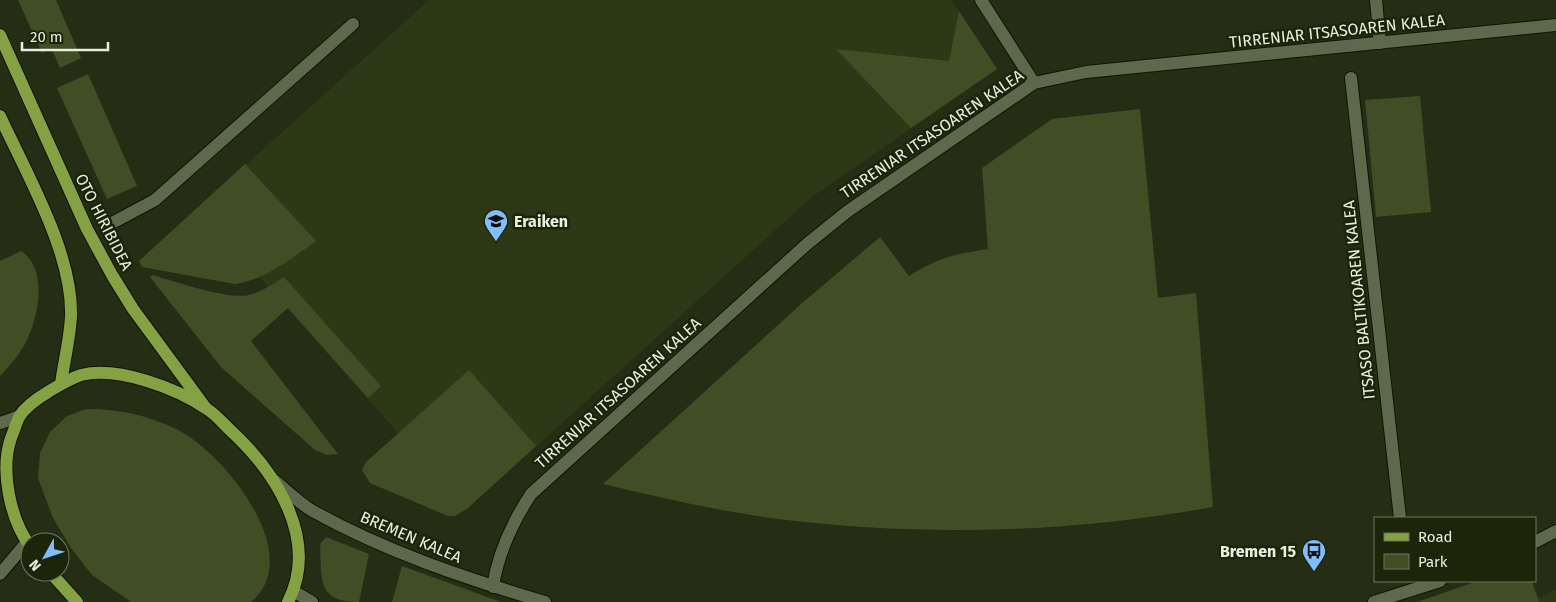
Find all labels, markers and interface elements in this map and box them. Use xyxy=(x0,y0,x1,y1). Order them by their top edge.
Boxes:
street label: TIRRENIAR ITSASOAREN KALEA xyxy=(1228,10,1447,52)
scale bar xyxy=(22,20,109,52)
text: 20 m xyxy=(30,28,63,46)
street label: TIRRENIAR ITSASOAREN KALEA xyxy=(837,65,1028,202)
street label: OTO HIRIBIDEA xyxy=(71,170,137,274)
street label: ITSASO BALTIKOAREN KALEA xyxy=(1339,199,1379,400)
school or university icon: Eraiken xyxy=(483,208,509,242)
place label: Eraiken xyxy=(514,212,568,231)
street label: TIRRENIAR ITSASOAREN KALEA xyxy=(531,313,705,473)
street label: BREMEN KALEA xyxy=(357,507,465,567)
legend xyxy=(1374,517,1536,582)
text: Road xyxy=(1418,528,1453,546)
north arrow xyxy=(20,532,70,582)
bus stop icon: Bremen 15 xyxy=(1301,538,1327,572)
place label: Bremen 15 xyxy=(1220,542,1296,561)
text: Park xyxy=(1418,553,1448,571)
text: N xyxy=(26,556,45,574)

